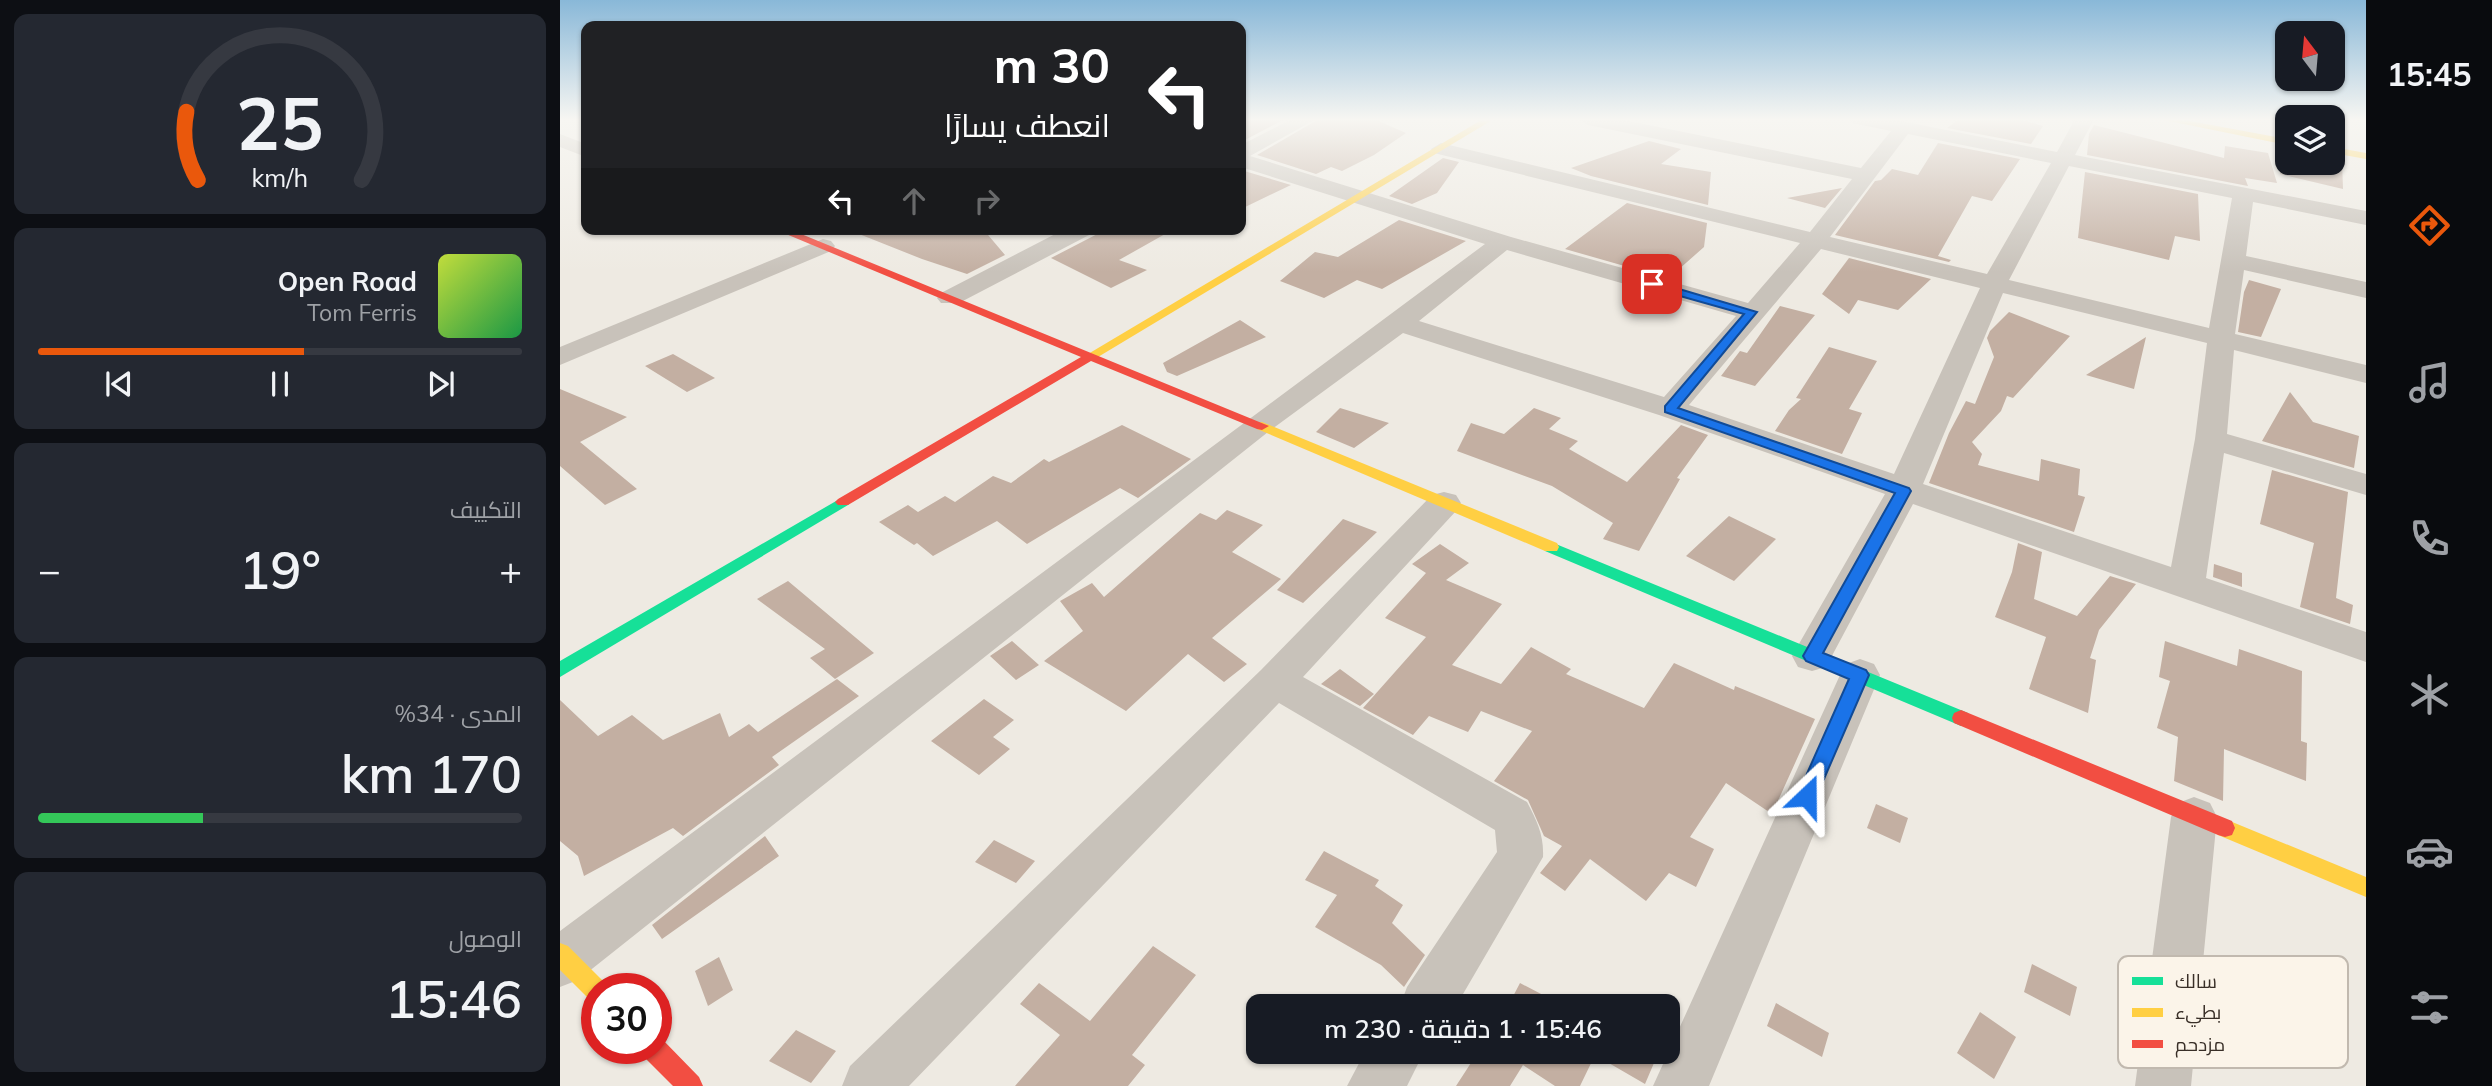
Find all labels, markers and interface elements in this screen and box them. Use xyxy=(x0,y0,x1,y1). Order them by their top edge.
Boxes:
north arrow xyxy=(2275,21,2345,91)
map controls xyxy=(2275,21,2345,175)
text: 30 m xyxy=(994,34,1110,95)
icon: left xyxy=(1134,49,1225,140)
text: 15:45 xyxy=(2387,54,2471,94)
text: 25 xyxy=(236,78,324,169)
text: انعطف يسارًا xyxy=(944,105,1110,145)
button: layers xyxy=(2275,105,2345,175)
text: km/h xyxy=(252,162,308,193)
icon: left xyxy=(822,182,860,220)
icon: ahead xyxy=(895,182,933,220)
icon: right xyxy=(968,182,1006,220)
icon: directions xyxy=(2405,201,2454,250)
pin xyxy=(1622,254,1682,314)
text: Open Road xyxy=(278,265,417,298)
icon: arrive xyxy=(1633,265,1671,303)
text: Tom Ferris xyxy=(307,298,417,327)
icon: music xyxy=(2405,358,2454,407)
icon: previous xyxy=(100,365,138,403)
icon: pause xyxy=(261,365,299,403)
icon: next xyxy=(422,365,460,403)
text: التكييف xyxy=(450,495,522,524)
icon: phone xyxy=(2405,514,2454,563)
text: 19° xyxy=(239,537,321,602)
text: − xyxy=(38,546,61,594)
text: + xyxy=(499,546,522,594)
icon: climate xyxy=(2405,670,2454,719)
text: المدى · 34% xyxy=(395,699,522,728)
text: 170 km xyxy=(341,741,522,806)
position arrow xyxy=(1770,759,1844,833)
icon: car xyxy=(2405,827,2454,876)
text: الوصول xyxy=(449,924,522,953)
legend xyxy=(2118,956,2348,1068)
text: 15:46 xyxy=(385,966,522,1031)
text: سالك xyxy=(2175,969,2217,993)
speed limit sign: 30 xyxy=(581,973,672,1064)
icon: filters xyxy=(2405,983,2454,1032)
text: بطيء xyxy=(2175,1000,2221,1027)
text: 15:46 · 1 دقيقة · 230 m xyxy=(1324,1012,1602,1045)
text: مزدحم xyxy=(2175,1032,2225,1058)

